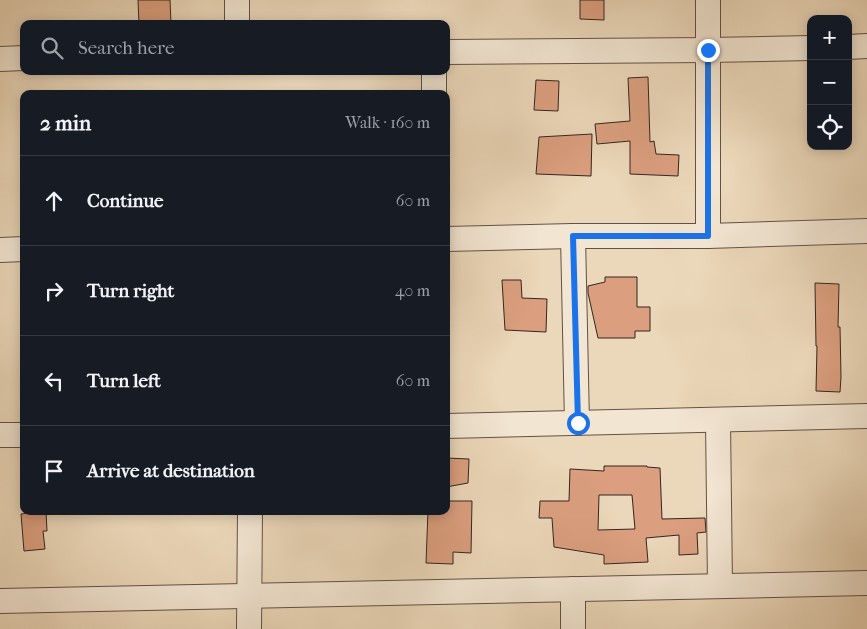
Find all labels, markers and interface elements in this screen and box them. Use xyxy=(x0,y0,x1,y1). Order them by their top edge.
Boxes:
map controls xyxy=(807,15,852,150)
button: + xyxy=(807,15,852,60)
search box xyxy=(20,20,450,75)
icon: search xyxy=(38,34,66,62)
text: Search here xyxy=(78,37,174,59)
route end xyxy=(697,39,720,62)
button: − xyxy=(807,60,852,105)
button: locate xyxy=(807,105,852,150)
text: 2 min xyxy=(40,111,91,135)
text: Walk · 160 m xyxy=(345,113,430,132)
icon: ahead xyxy=(40,187,68,215)
text: Continue xyxy=(87,190,163,212)
text: 60 m xyxy=(396,191,430,210)
icon: right xyxy=(40,277,68,305)
text: Turn right xyxy=(87,280,174,302)
text: 40 m xyxy=(395,281,430,300)
icon: left xyxy=(40,367,68,395)
text: Turn left xyxy=(87,370,161,392)
text: 60 m xyxy=(396,371,430,390)
route start xyxy=(567,412,590,435)
icon: arrive xyxy=(40,457,68,485)
text: Arrive at destination xyxy=(87,460,255,482)

